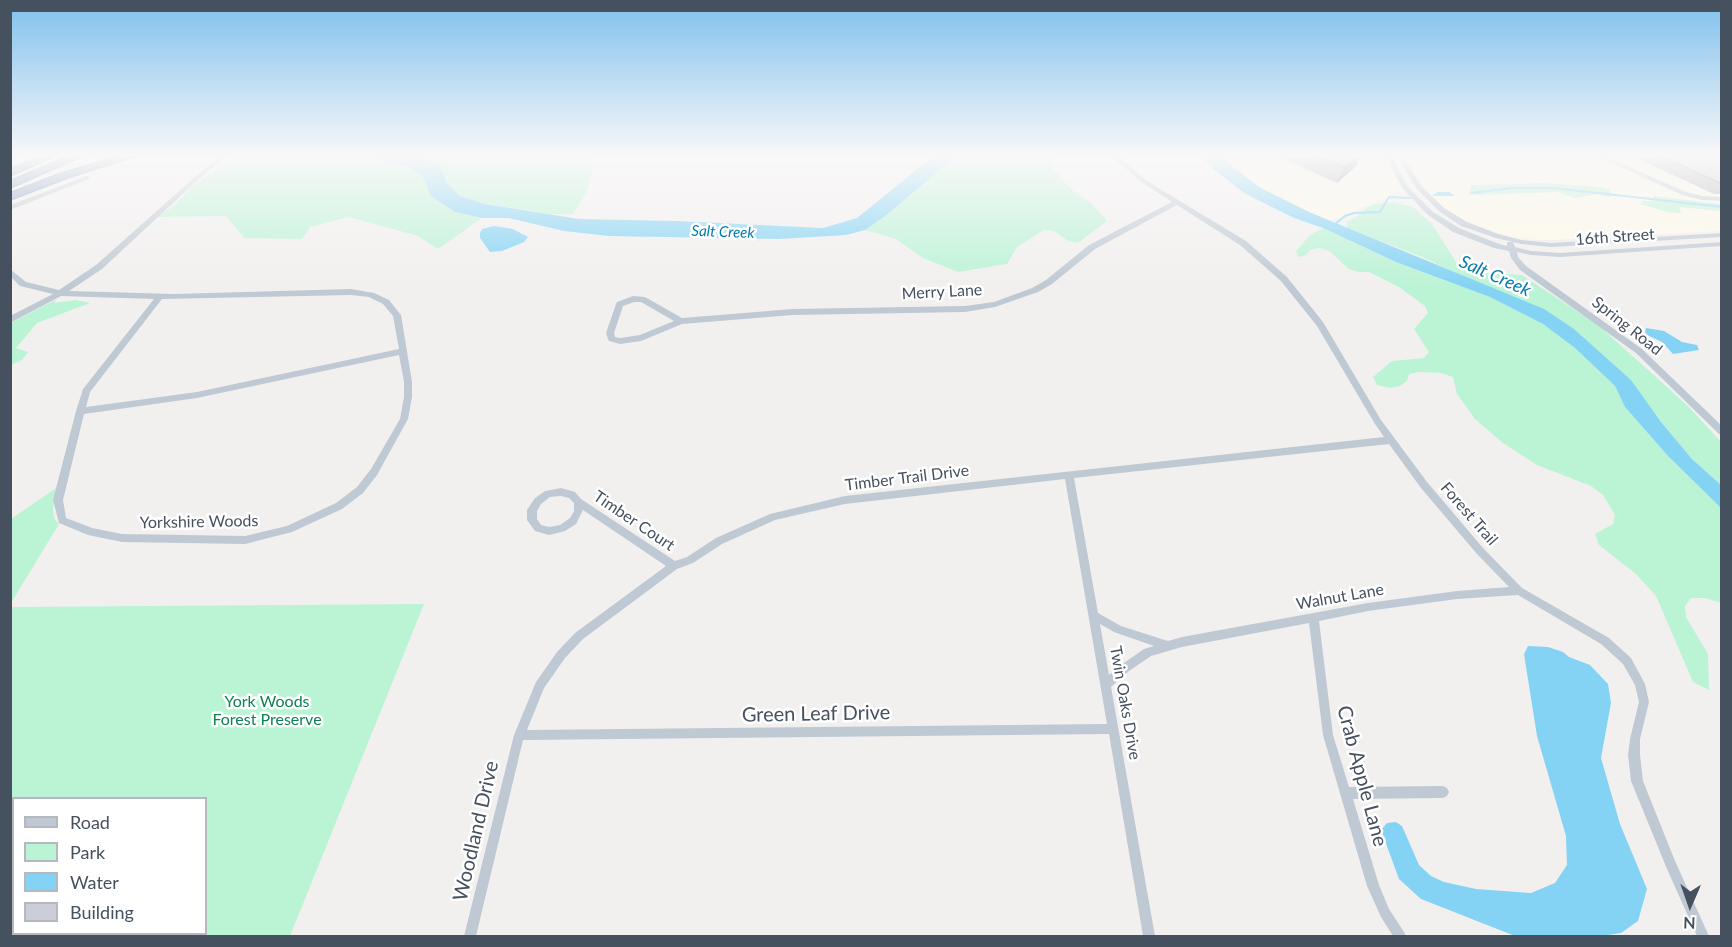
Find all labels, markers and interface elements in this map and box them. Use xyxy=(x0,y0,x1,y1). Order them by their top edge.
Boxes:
water label: Salt Creek xyxy=(691,222,755,242)
street label: 16th Street xyxy=(1575,225,1655,249)
water label: Salt Creek xyxy=(1456,251,1534,301)
street label: Merry Lane xyxy=(901,280,983,304)
street label: Spring Road xyxy=(1588,293,1666,359)
street label: Timber Trail Drive xyxy=(844,461,970,495)
street label: Forest Trail xyxy=(1436,479,1502,549)
street label: Timber Court xyxy=(590,487,678,555)
street label: Yorkshire Woods xyxy=(139,511,259,533)
street label: Walnut Lane xyxy=(1295,580,1385,614)
street label: Twin Oaks Drive xyxy=(1106,645,1144,761)
park label: York Woods Forest Preserve xyxy=(212,692,322,730)
street label: Green Leaf Drive xyxy=(742,701,890,727)
street label: Crab Apple Lane xyxy=(1332,703,1392,849)
street label: Woodland Drive xyxy=(448,758,504,904)
legend xyxy=(12,797,207,935)
text: Road xyxy=(70,811,110,833)
text: Park xyxy=(70,841,105,863)
text: Water xyxy=(70,871,119,893)
north arrow xyxy=(1660,875,1720,935)
text: Building xyxy=(70,901,134,923)
text: N xyxy=(1683,914,1696,933)

